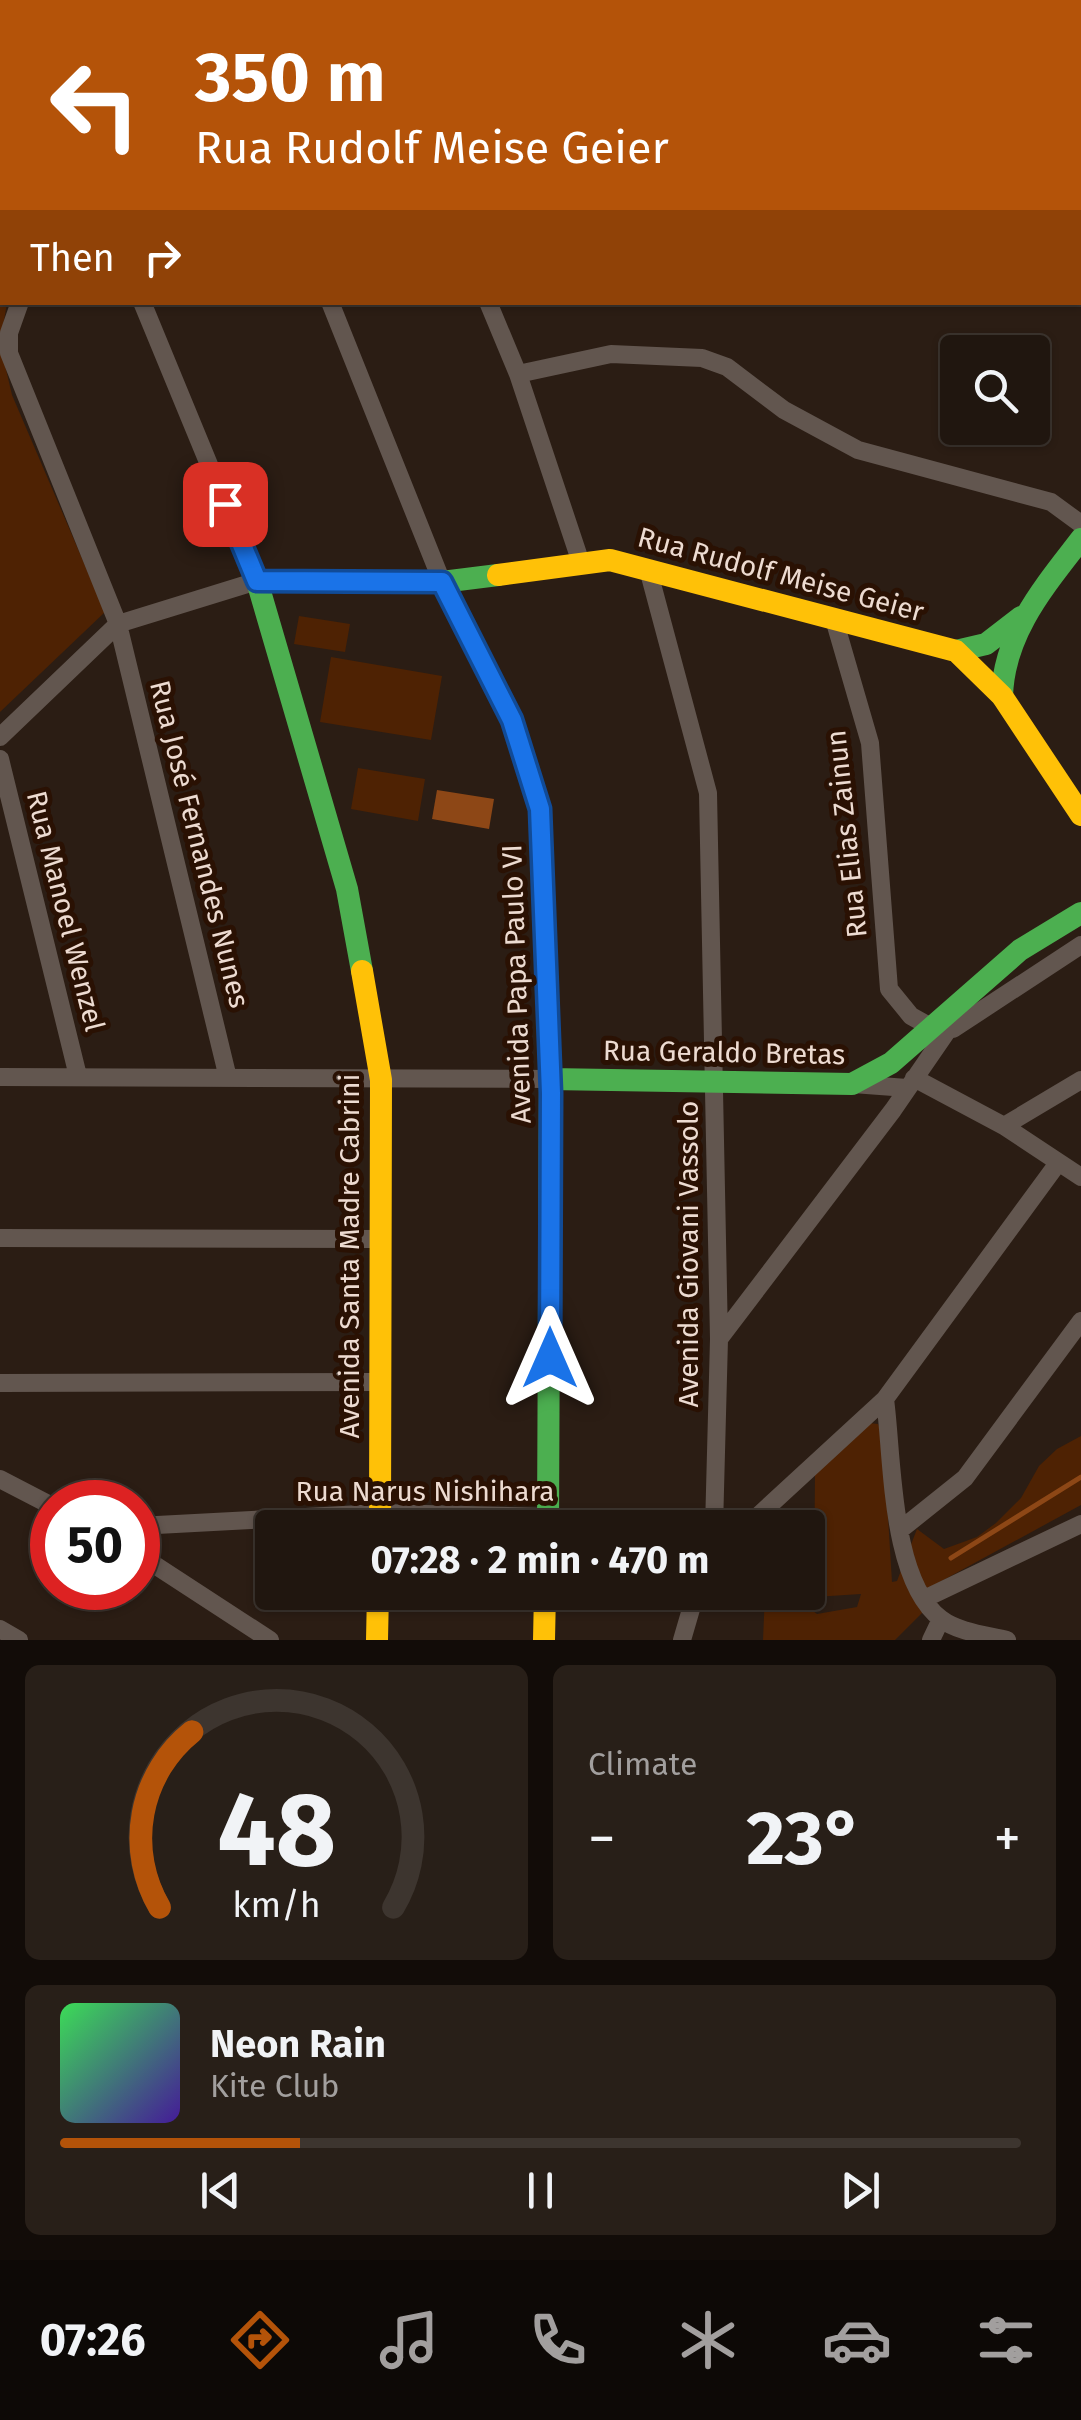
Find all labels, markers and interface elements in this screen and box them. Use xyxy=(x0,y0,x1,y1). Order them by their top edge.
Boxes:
text: 350 m xyxy=(195,36,386,120)
icon: left xyxy=(30,40,160,170)
text: Rua Rudolf Meise Geier xyxy=(195,121,669,175)
icon: right xyxy=(135,230,190,285)
text: Then xyxy=(30,235,115,281)
map controls xyxy=(940,335,1050,445)
button: search xyxy=(940,335,1050,445)
pin xyxy=(183,462,268,547)
icon: arrive xyxy=(198,477,253,532)
street label: Rua Rudolf Meise Geier xyxy=(634,520,928,629)
street label: Rua José Fernandes Nunes xyxy=(143,677,256,1011)
street label: Rua Elias Zainun xyxy=(819,728,874,939)
street label: Rua Manoel Wenzel xyxy=(20,788,111,1035)
street label: Avenida Papa Paulo VI xyxy=(495,844,538,1124)
street label: Rua Geraldo Bretas xyxy=(603,1034,845,1071)
street label: Avenida Santa Madre Cabrini xyxy=(333,1074,366,1438)
street label: Avenida Giovani Vassolo xyxy=(672,1101,705,1407)
position arrow xyxy=(498,1306,602,1410)
street label: Rua Narus Nishihara xyxy=(296,1475,554,1508)
speed limit sign: 50 xyxy=(30,1480,160,1610)
text: 07:28 · 2 min · 470 m xyxy=(371,1537,709,1583)
text: Climate xyxy=(588,1745,697,1783)
text: 48 xyxy=(217,1768,336,1893)
text: 23° xyxy=(746,1794,863,1884)
text: − xyxy=(588,1806,616,1872)
text: + xyxy=(994,1806,1021,1872)
text: km/h xyxy=(232,1884,321,1926)
text: Neon Rain xyxy=(210,2021,386,2067)
text: Kite Club xyxy=(210,2067,339,2105)
icon: previous xyxy=(193,2163,248,2218)
icon: pause xyxy=(513,2163,568,2218)
icon: next xyxy=(833,2163,888,2218)
icon: directions xyxy=(225,2305,295,2375)
icon: music xyxy=(374,2305,444,2375)
icon: phone xyxy=(523,2305,593,2375)
icon: climate xyxy=(673,2305,743,2375)
icon: car xyxy=(822,2305,892,2375)
icon: filters xyxy=(971,2305,1041,2375)
text: 07:26 xyxy=(40,2313,146,2367)

